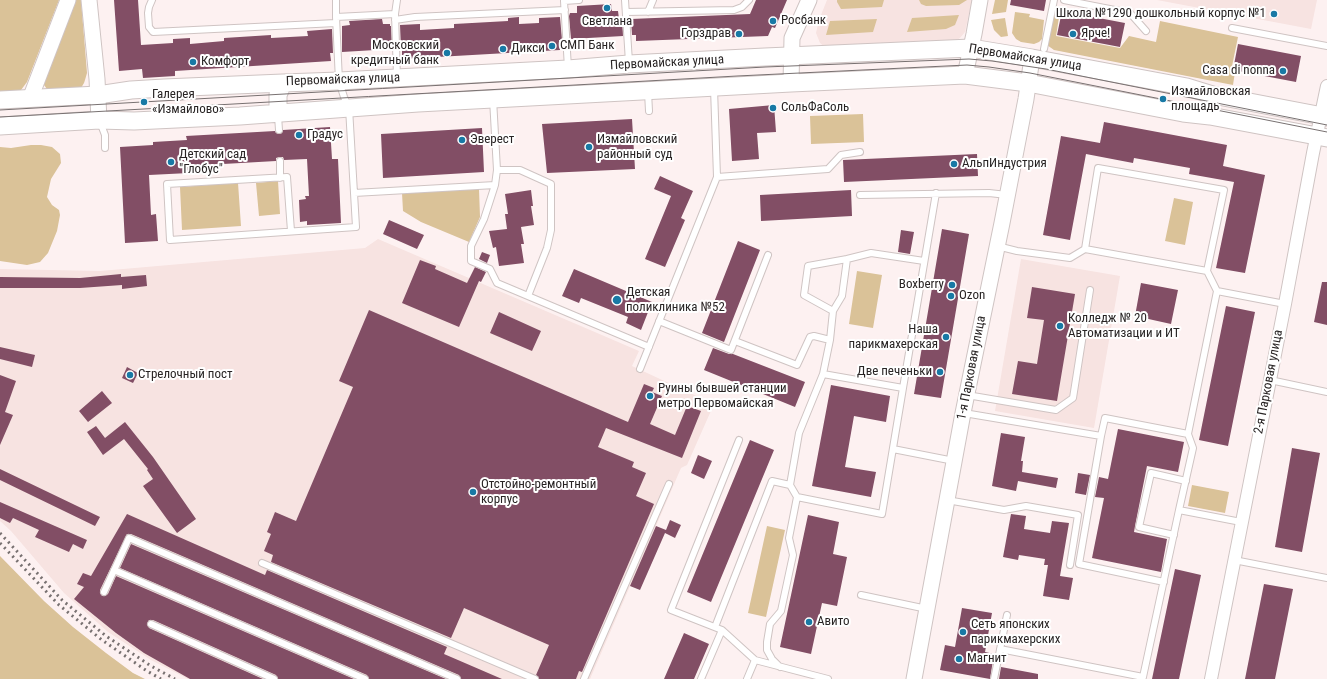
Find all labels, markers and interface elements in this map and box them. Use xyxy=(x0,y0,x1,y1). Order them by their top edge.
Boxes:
marker: Светлана xyxy=(602,3,612,13)
place label: Школа №1290 дошкольный корпус №1 xyxy=(1056,6,1266,22)
marker: Школа №1290 дошкольный корпус №1 xyxy=(1269,9,1279,19)
place label: Росбанк xyxy=(781,13,826,29)
place label: Светлана xyxy=(582,14,632,30)
marker: Росбанк xyxy=(768,16,778,26)
place label: Горздрав xyxy=(681,26,731,42)
place label: Ярче! xyxy=(1081,26,1110,42)
marker: Горздрав xyxy=(734,29,744,39)
marker: Ярче! xyxy=(1068,29,1078,39)
place label: Московский кредитный банк xyxy=(351,38,439,69)
place label: СМП Банк xyxy=(560,38,614,54)
place label: Дикси xyxy=(511,41,545,57)
marker: СМП Банк xyxy=(547,41,557,51)
street label: Первомайская улица xyxy=(967,41,1083,75)
marker: Дикси xyxy=(498,44,508,54)
marker: Московский кредитный банк xyxy=(442,48,452,58)
street label: Первомайская улица xyxy=(610,52,724,74)
place label: Комфорт xyxy=(201,54,249,70)
marker: Комфорт xyxy=(188,57,198,67)
place label: Casa di nonna xyxy=(1202,63,1275,79)
marker: Casa di nonna xyxy=(1278,66,1288,76)
street label: Первомайская улица xyxy=(286,70,400,90)
place label: Измайловская площадь xyxy=(1171,84,1251,115)
place label: Галерея «Измайлово» xyxy=(152,87,224,118)
marker: Измайловская площадь xyxy=(1158,94,1168,104)
marker: Галерея «Измайлово» xyxy=(139,97,149,107)
place label: СольФаСоль xyxy=(781,100,849,116)
marker: СольФаСоль xyxy=(768,103,778,113)
place label: Градус xyxy=(307,127,343,143)
marker: Градус xyxy=(294,130,304,140)
place label: Эверест xyxy=(470,132,514,148)
place label: Измайловский районный суд xyxy=(597,132,677,163)
marker: Эверест xyxy=(457,135,467,145)
marker: Измайловский районный суд xyxy=(584,142,594,152)
place label: Детский сад "Глобус" xyxy=(179,147,246,178)
place label: АльпИндустрия xyxy=(962,156,1047,172)
marker: Детский сад "Глобус" xyxy=(166,157,176,167)
marker: АльпИндустрия xyxy=(949,159,959,169)
place label: Boxberry xyxy=(899,277,944,293)
marker: Boxberry xyxy=(947,280,957,290)
place label: Детская поликлиника №52 xyxy=(626,285,725,316)
place label: Ozon xyxy=(959,288,985,304)
marker: Ozon xyxy=(946,291,956,301)
marker: Детская поликлиника №52 xyxy=(611,294,623,306)
place label: Колледж № 20 Автоматизации и ИТ xyxy=(1068,311,1180,342)
street label: 1-я Парковая улица xyxy=(954,315,990,421)
marker: Колледж № 20 Автоматизации и ИТ xyxy=(1055,321,1065,331)
place label: Наша парикмахерская xyxy=(848,322,938,353)
street label: 2-я Парковая улица xyxy=(1251,329,1287,435)
marker: Наша парикмахерская xyxy=(941,332,951,342)
place label: Две печеньки xyxy=(857,364,932,380)
place label: Стрелочный пост xyxy=(138,367,233,383)
marker: Две печеньки xyxy=(935,367,945,377)
marker: Стрелочный пост xyxy=(125,370,135,380)
place label: Руины бывшей станции метро Первомайская xyxy=(658,381,787,412)
marker: Руины бывшей станции метро Первомайская xyxy=(645,391,655,401)
place label: Отстойно-ремонтный корпус xyxy=(481,477,596,508)
marker: Отстойно-ремонтный корпус xyxy=(468,487,478,497)
place label: Авито xyxy=(817,614,849,630)
marker: Авито xyxy=(804,617,814,627)
place label: Сеть японских парикмахерских xyxy=(971,617,1060,648)
marker: Сеть японских парикмахерских xyxy=(958,627,968,637)
place label: Магнит xyxy=(967,651,1007,667)
marker: Магнит xyxy=(954,654,964,664)

